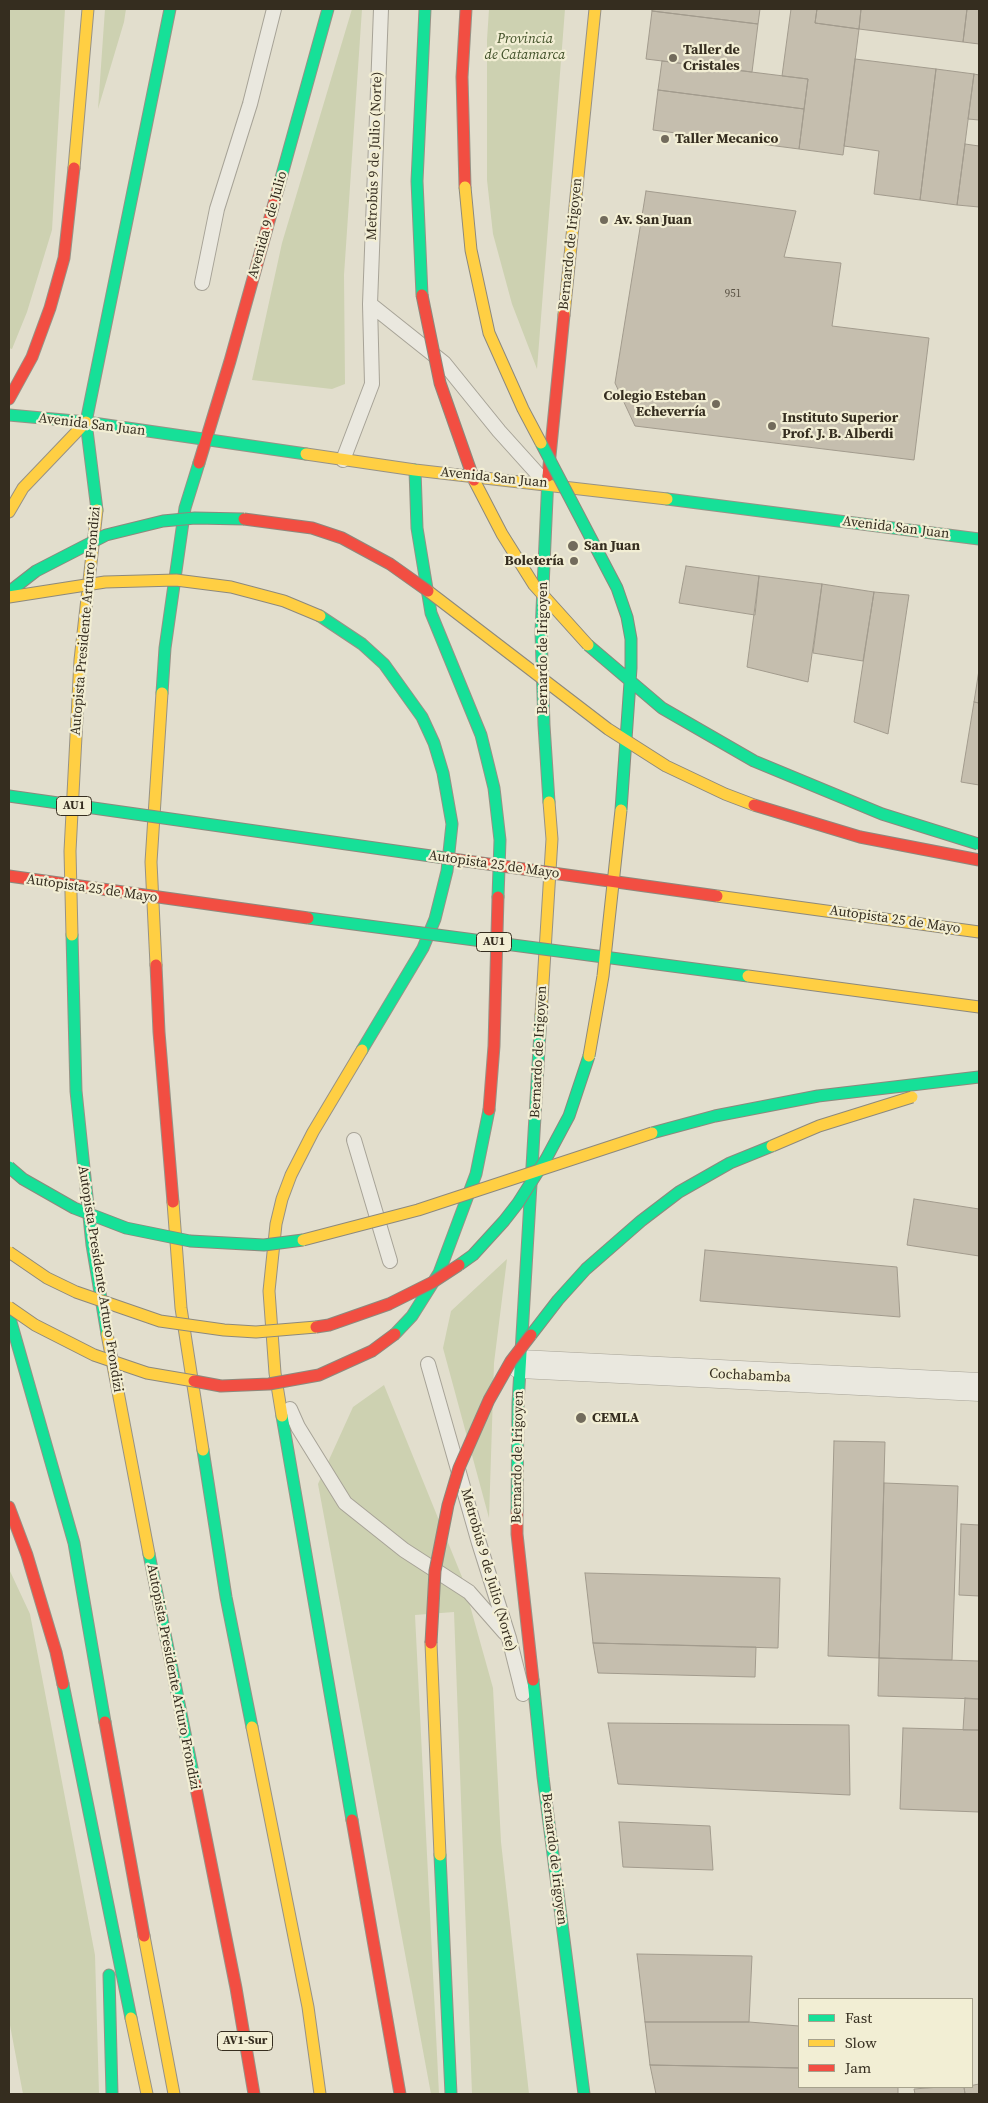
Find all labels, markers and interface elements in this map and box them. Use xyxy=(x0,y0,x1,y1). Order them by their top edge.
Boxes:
park label: Provincia de Catamarca xyxy=(485,31,565,64)
place label: Taller de Cristales xyxy=(683,42,740,74)
marker: Taller de Cristales xyxy=(667,52,679,64)
street label: Metrobús 9 de Julio (Norte) xyxy=(364,71,386,241)
place label: Taller Mecanico xyxy=(675,131,778,147)
marker: Taller Mecanico xyxy=(659,133,671,145)
street label: Avenida 9 de Julio xyxy=(245,169,291,281)
street label: Bernardo de Irigoyen xyxy=(556,177,586,311)
place label: Av. San Juan xyxy=(614,212,692,228)
marker: Av. San Juan xyxy=(598,214,610,226)
house number: 951 xyxy=(725,287,741,301)
place label: Colegio Esteban Echeverría xyxy=(603,388,706,421)
marker: Colegio Esteban Echeverría xyxy=(710,398,722,410)
street label: Avenida San Juan xyxy=(38,410,146,440)
place label: Instituto Superior Prof. J. B. Alberdi xyxy=(782,410,898,442)
marker: Instituto Superior Prof. J. B. Alberdi xyxy=(766,420,778,432)
street label: Avenida San Juan xyxy=(440,464,548,492)
street label: Autopista Presidente Arturo Frondizi xyxy=(68,506,104,736)
street label: Avenida San Juan xyxy=(842,513,950,543)
place label: San Juan xyxy=(584,538,640,554)
marker: San Juan xyxy=(566,539,580,553)
place label: Boletería xyxy=(504,553,564,569)
marker: Boletería xyxy=(568,555,580,567)
street label: Bernardo de Irigoyen xyxy=(535,582,551,714)
road number: AU1 xyxy=(56,796,92,816)
street label: Autopista 25 de Mayo xyxy=(427,847,561,883)
street label: Autopista 25 de Mayo xyxy=(25,871,159,907)
street label: Autopista 25 de Mayo xyxy=(828,902,962,938)
road number: AU1 xyxy=(476,932,512,952)
street label: Bernardo de Irigoyen xyxy=(527,985,551,1119)
street label: Autopista Presidente Arturo Frondizi xyxy=(74,1164,126,1394)
street label: Cochabamba xyxy=(709,1365,791,1387)
street label: Bernardo de Irigoyen xyxy=(508,1390,528,1524)
place label: CEMLA xyxy=(592,1410,639,1426)
marker: CEMLA xyxy=(574,1411,588,1425)
street label: Metrobús 9 de Julio (Norte) xyxy=(457,1487,519,1653)
street label: Autopista Presidente Arturo Frondizi xyxy=(143,1563,203,1791)
street label: Bernardo de Irigoyen xyxy=(538,1792,570,1926)
legend xyxy=(798,1998,973,2088)
text: Fast xyxy=(845,2007,872,2028)
road number: AV1-Sur xyxy=(218,2032,272,2050)
text: Slow xyxy=(845,2032,877,2053)
text: Jam xyxy=(845,2057,871,2078)

